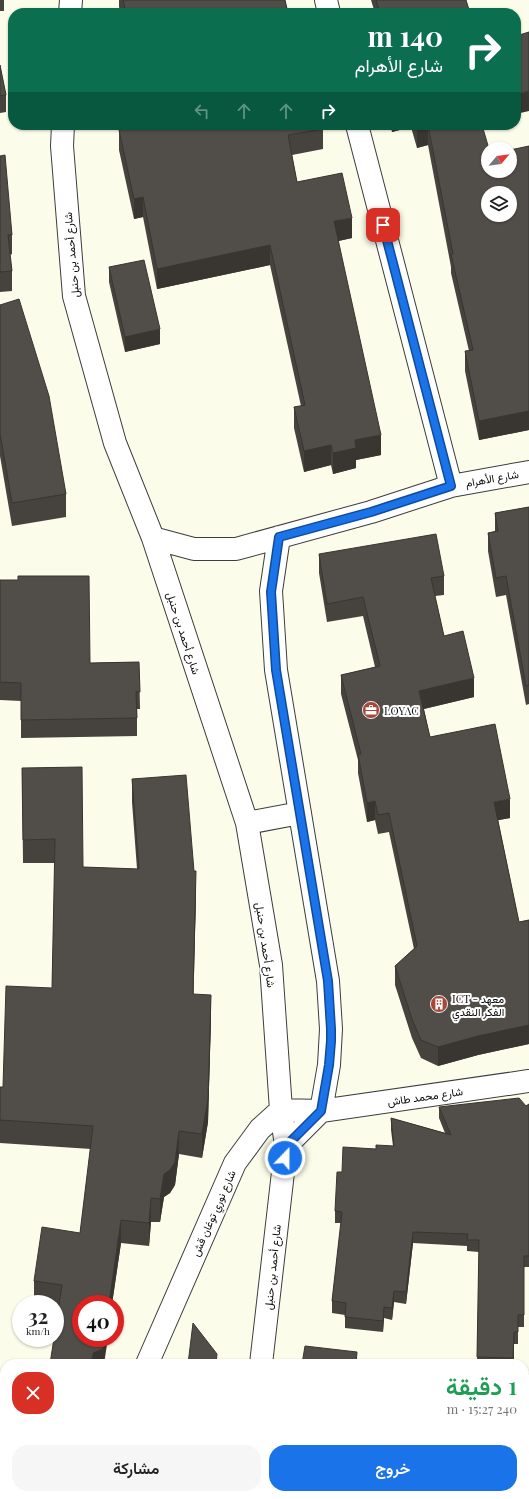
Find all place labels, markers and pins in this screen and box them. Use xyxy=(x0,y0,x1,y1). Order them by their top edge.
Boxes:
pin xyxy=(366,208,400,242)
office icon: LOYAC xyxy=(361,700,381,720)
place label: LOYAC xyxy=(384,703,419,718)
place label: ICT - معهد الفكر النقدي xyxy=(452,991,504,1022)
building icon: ICT - معهد الفكر النقدي xyxy=(429,994,449,1014)

